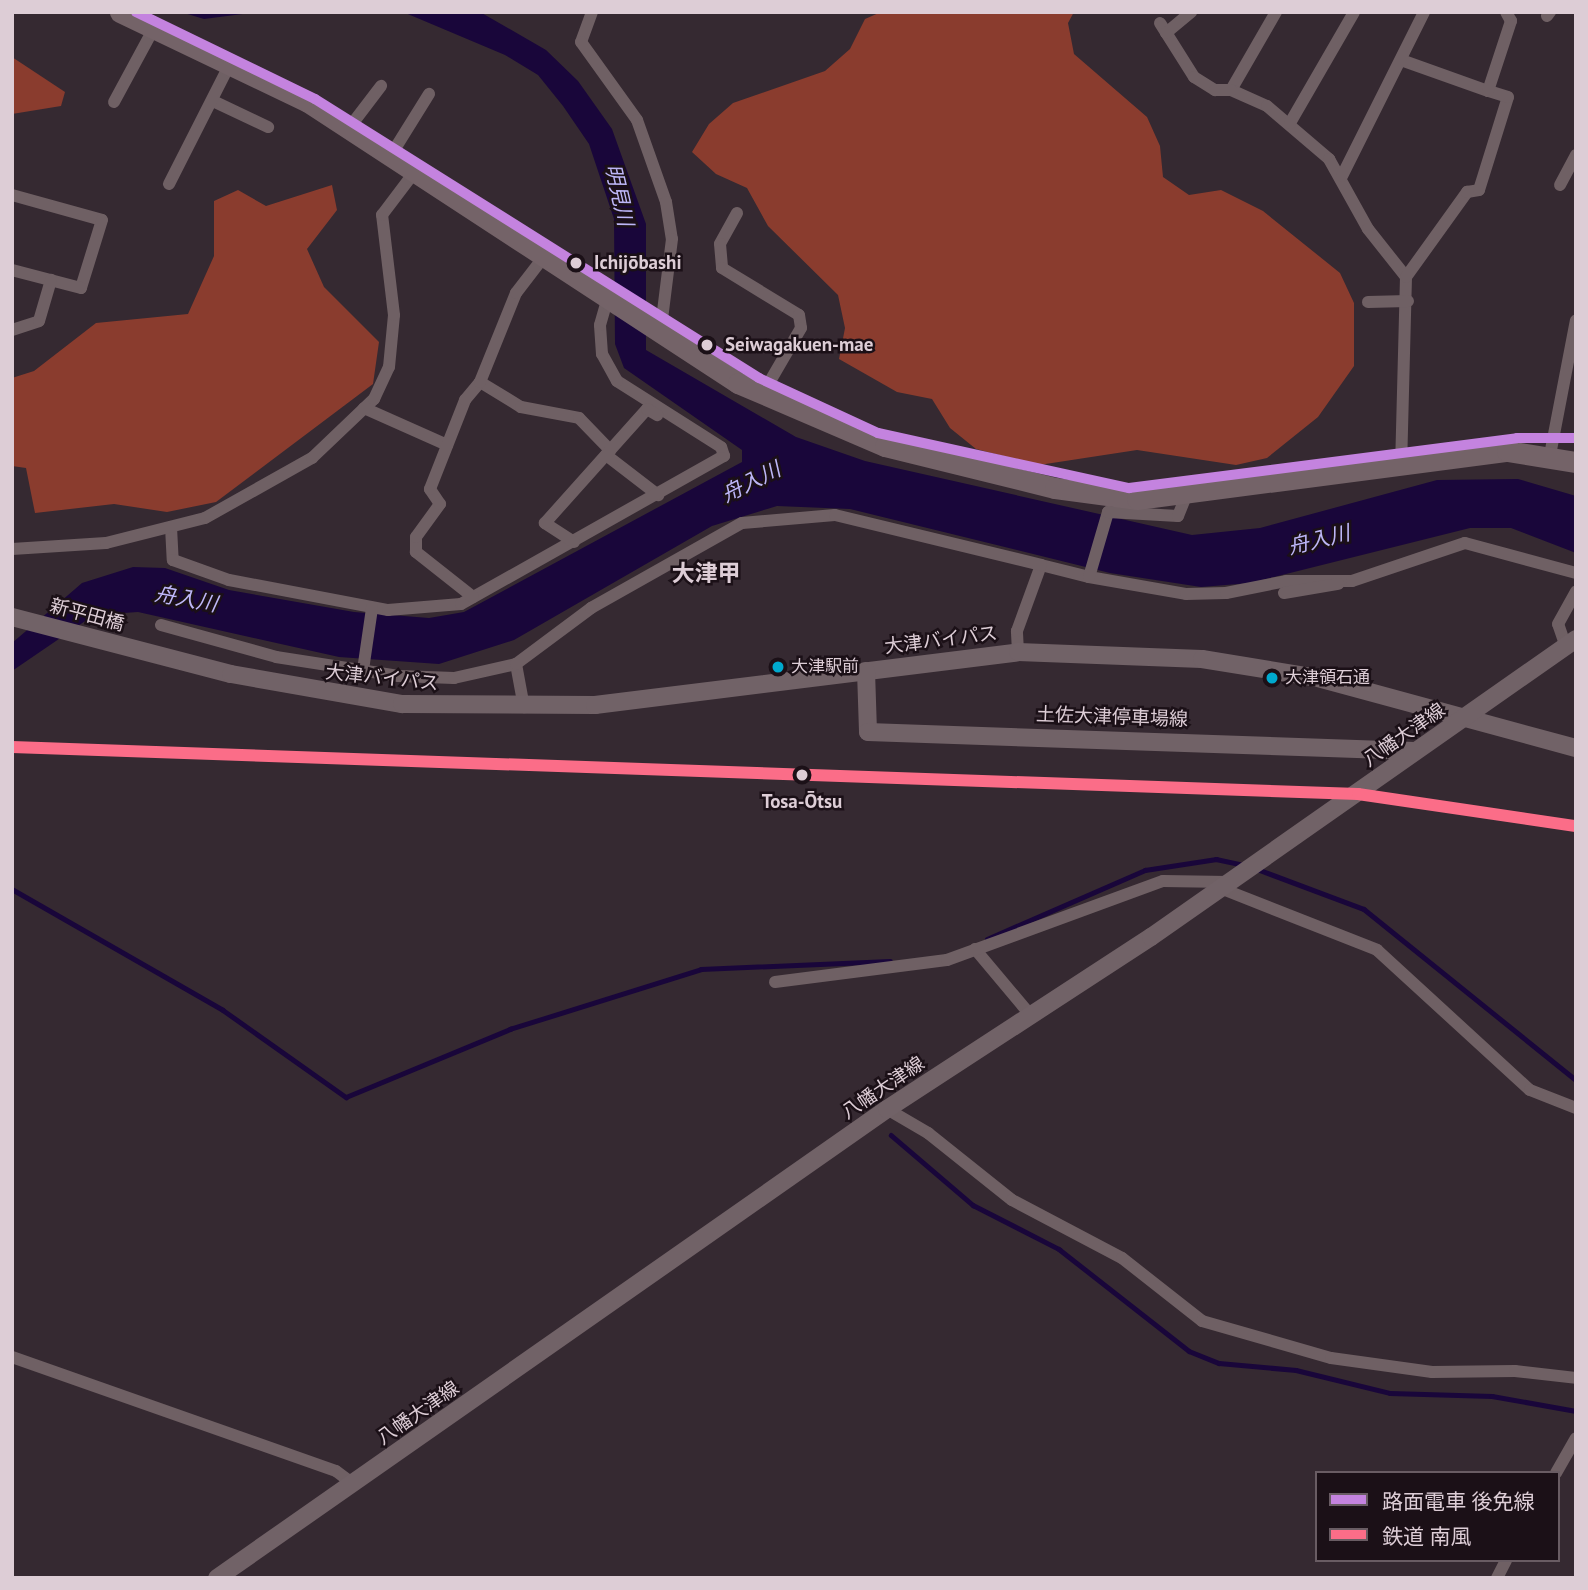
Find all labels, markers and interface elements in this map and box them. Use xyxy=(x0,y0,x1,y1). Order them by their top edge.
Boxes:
water label: 明見川 xyxy=(600,161,638,229)
marker: Ichijōbashi xyxy=(564,251,588,275)
place label: Ichijōbashi xyxy=(594,252,681,274)
marker: Seiwagakuen-mae xyxy=(695,333,719,357)
place label: Seiwagakuen-mae xyxy=(725,334,873,356)
water label: 舟入川 xyxy=(717,456,785,508)
water label: 舟入川 xyxy=(1285,520,1353,560)
district label: 大津甲 xyxy=(672,559,740,587)
water label: 舟入川 xyxy=(153,581,219,617)
street label: 新平田橋 xyxy=(47,594,127,636)
street label: 大津バイパス xyxy=(883,622,999,658)
place label: 大津駅前 xyxy=(791,657,859,677)
marker: 大津駅前 xyxy=(771,660,785,674)
street label: 大津バイパス xyxy=(324,661,440,695)
place label: 大津領石通 xyxy=(1285,668,1370,688)
marker: 大津領石通 xyxy=(1265,671,1279,685)
street label: 八幡大津線 xyxy=(1359,698,1449,772)
street label: 土佐大津停車場線 xyxy=(1036,703,1188,731)
marker: Tosa-Ōtsu xyxy=(790,763,814,787)
place label: Tosa-Ōtsu xyxy=(762,791,842,813)
street label: 八幡大津線 xyxy=(837,1052,929,1124)
street label: 八幡大津線 xyxy=(373,1376,463,1450)
legend xyxy=(1315,1471,1560,1562)
text: 路面電車 後免線 xyxy=(1382,1488,1535,1515)
text: 鉄道 南風 xyxy=(1382,1523,1472,1550)

